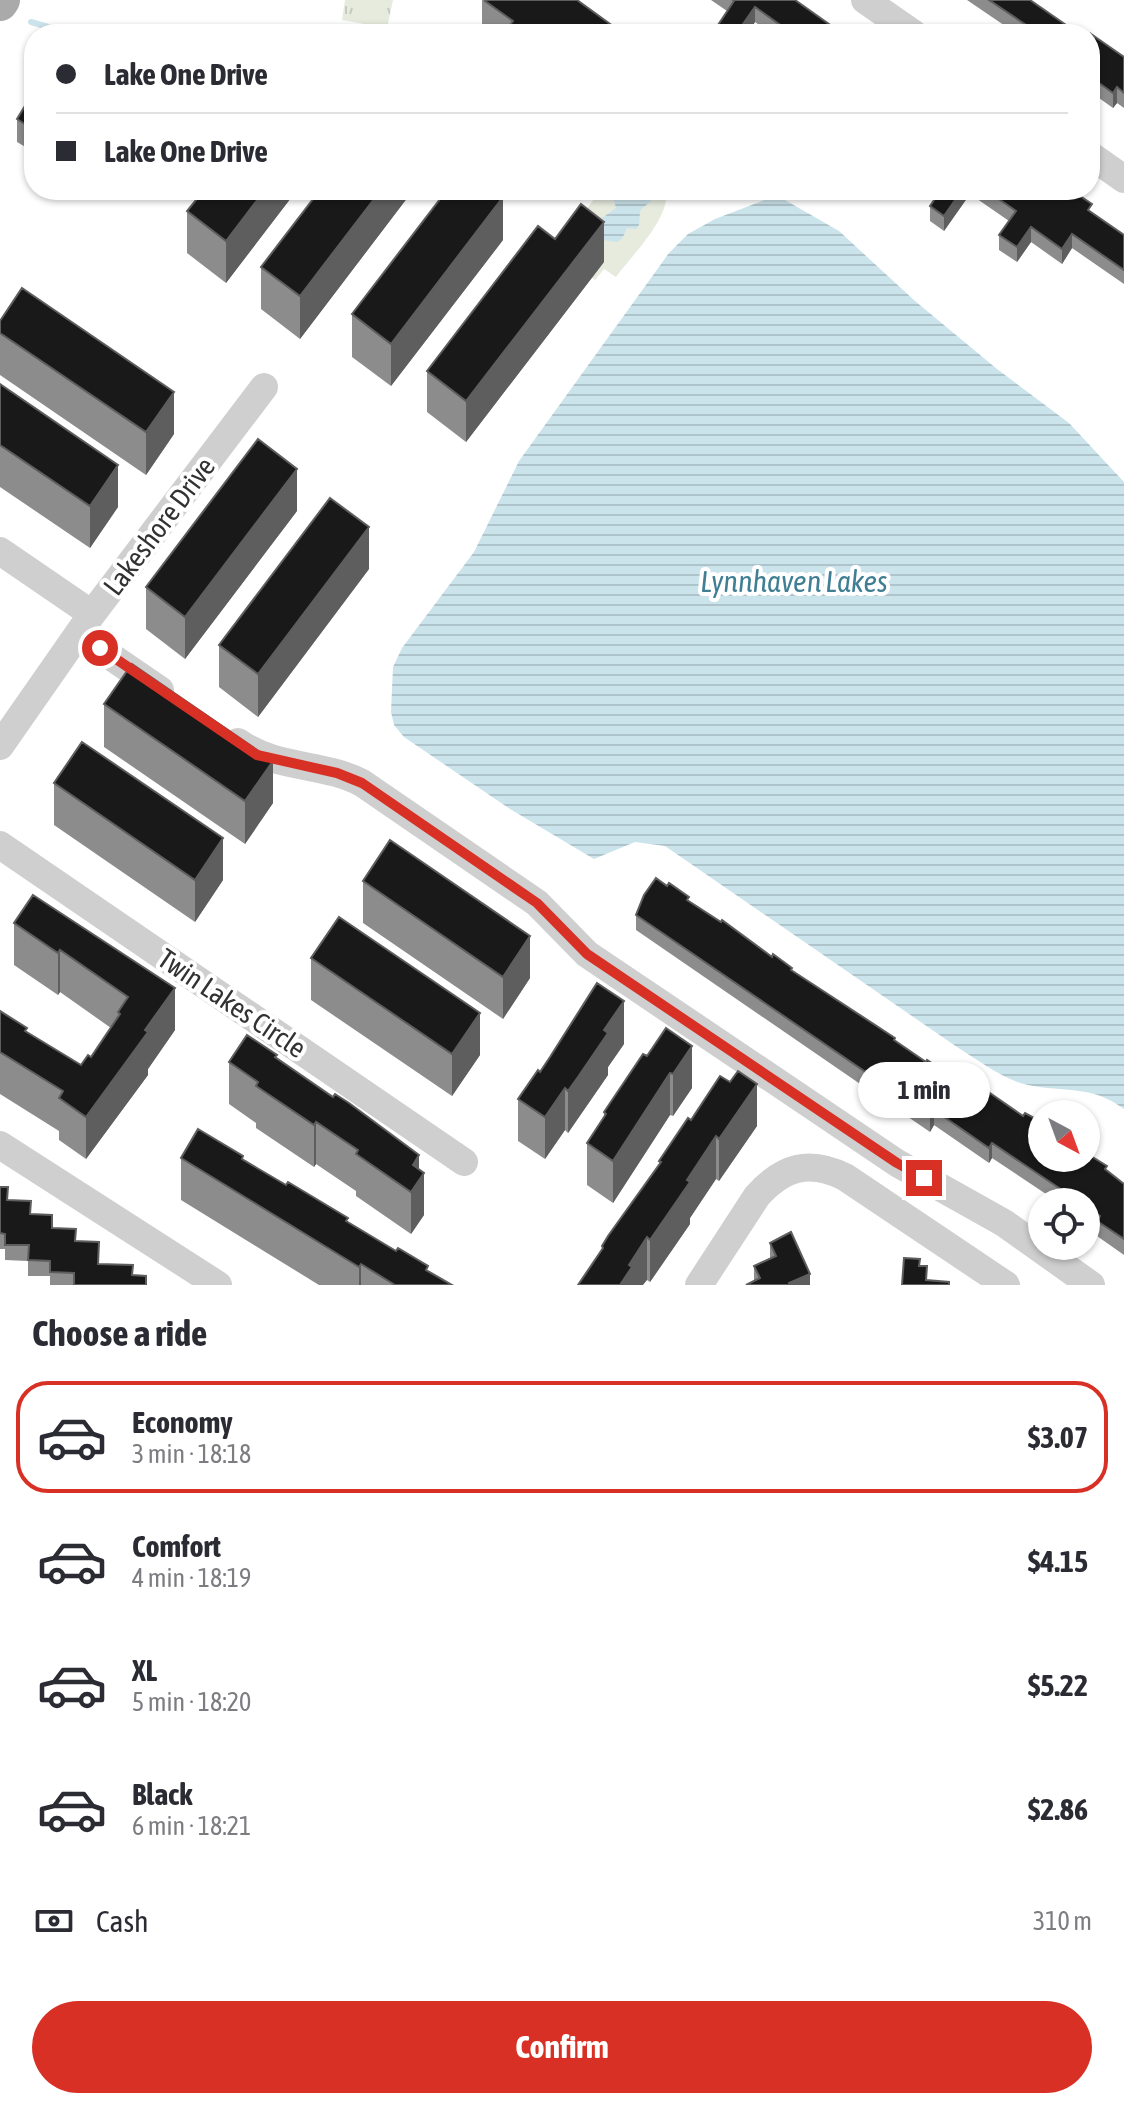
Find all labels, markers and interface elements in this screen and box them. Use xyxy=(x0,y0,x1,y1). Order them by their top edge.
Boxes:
text: Lake One Drive xyxy=(104,57,268,91)
text: Lake One Drive xyxy=(104,134,268,168)
street label: Lakeshore Drive xyxy=(97,451,221,601)
water label: Lynnhaven Lakes xyxy=(700,564,888,598)
route start xyxy=(82,630,118,666)
street label: Twin Lakes Circle xyxy=(152,942,312,1064)
callout: 1 min xyxy=(858,1062,990,1118)
text: 1 min xyxy=(897,1075,951,1105)
north arrow xyxy=(1028,1100,1100,1172)
map controls xyxy=(1028,1100,1100,1260)
route end xyxy=(906,1160,942,1196)
button: locate xyxy=(1028,1188,1100,1260)
text: Choose a ride xyxy=(32,1312,207,1354)
icon: car xyxy=(36,1401,108,1473)
text: Economy xyxy=(132,1405,233,1439)
text: $3.07 xyxy=(1028,1420,1088,1454)
text: 3 min · 18:18 xyxy=(132,1439,251,1469)
icon: car xyxy=(36,1525,108,1597)
text: Comfort xyxy=(132,1529,221,1563)
text: $4.15 xyxy=(1028,1544,1088,1578)
text: 4 min · 18:19 xyxy=(132,1563,251,1593)
icon: car xyxy=(36,1649,108,1721)
text: XL xyxy=(132,1653,157,1687)
text: $5.22 xyxy=(1028,1668,1088,1702)
text: 5 min · 18:20 xyxy=(132,1687,251,1717)
icon: car xyxy=(36,1773,108,1845)
text: Black xyxy=(132,1777,192,1811)
text: $2.86 xyxy=(1028,1792,1088,1826)
text: 6 min · 18:21 xyxy=(132,1811,251,1841)
icon: cash xyxy=(32,1899,76,1943)
text: Cash xyxy=(96,1904,149,1938)
text: 310 m xyxy=(1033,1906,1092,1936)
button: Confirm xyxy=(32,2001,1092,2093)

